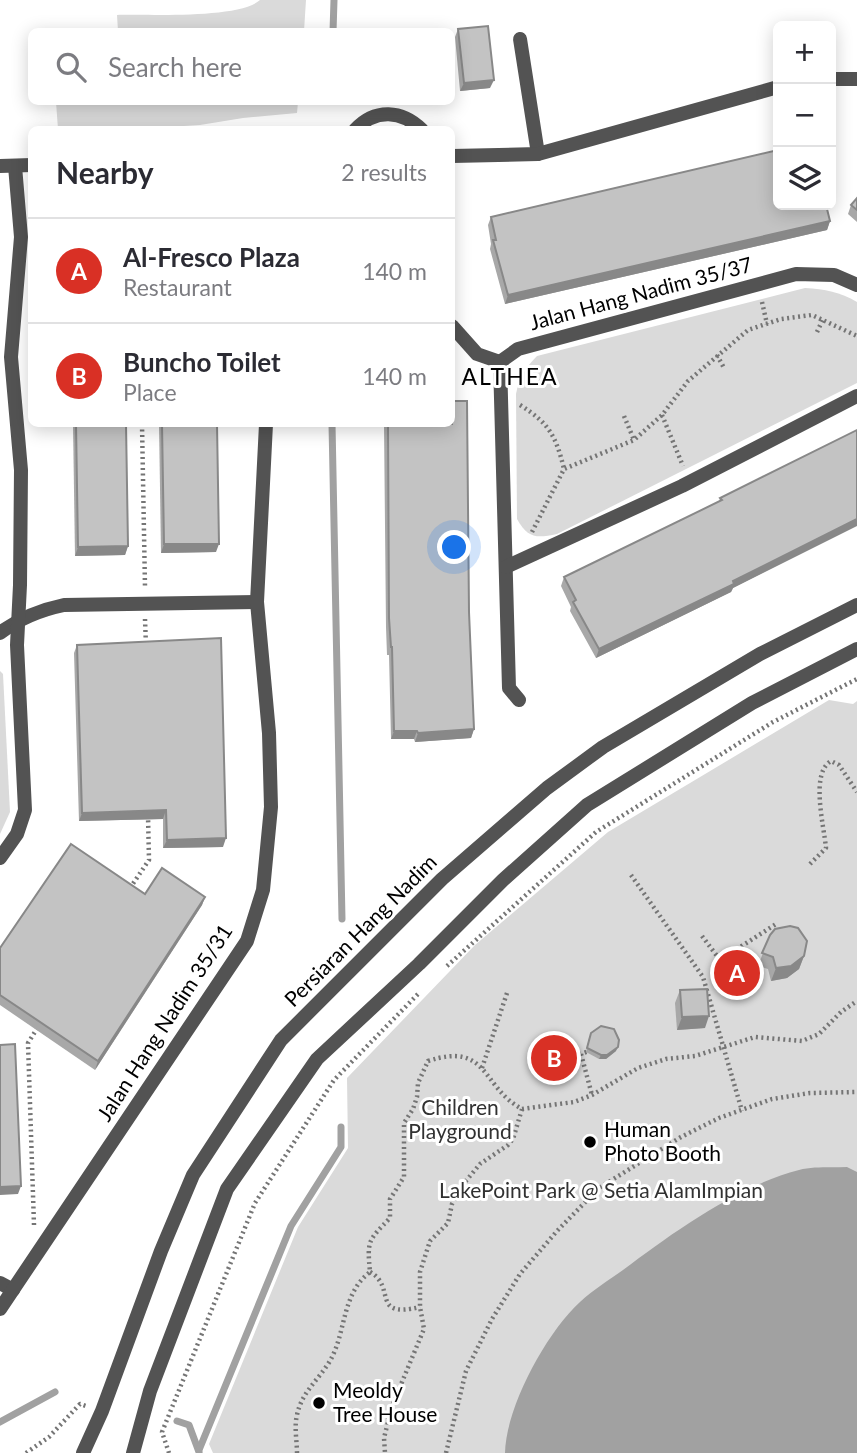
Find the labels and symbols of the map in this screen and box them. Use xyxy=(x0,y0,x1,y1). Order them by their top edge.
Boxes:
street label: Jalan Hang Nadim 35/37 xyxy=(527,251,755,334)
district label: ALTHEA xyxy=(461,362,559,390)
your location xyxy=(437,530,471,564)
street label: Persiaran Hang Nadim xyxy=(279,849,441,1011)
street label: Jalan Hang Nadim 35/31 xyxy=(91,919,237,1125)
pin: A xyxy=(714,947,760,999)
pin: B xyxy=(531,1032,577,1084)
park label: Children Playground xyxy=(408,1094,512,1143)
place label: Human Photo Booth xyxy=(604,1116,721,1165)
marker: Human Photo Booth xyxy=(582,1134,598,1150)
park label: LakePoint Park @ Setia AlamImpian xyxy=(439,1177,763,1202)
place label: Meoldy Tree House xyxy=(333,1377,437,1426)
marker: Meoldy Tree House xyxy=(311,1395,327,1411)

